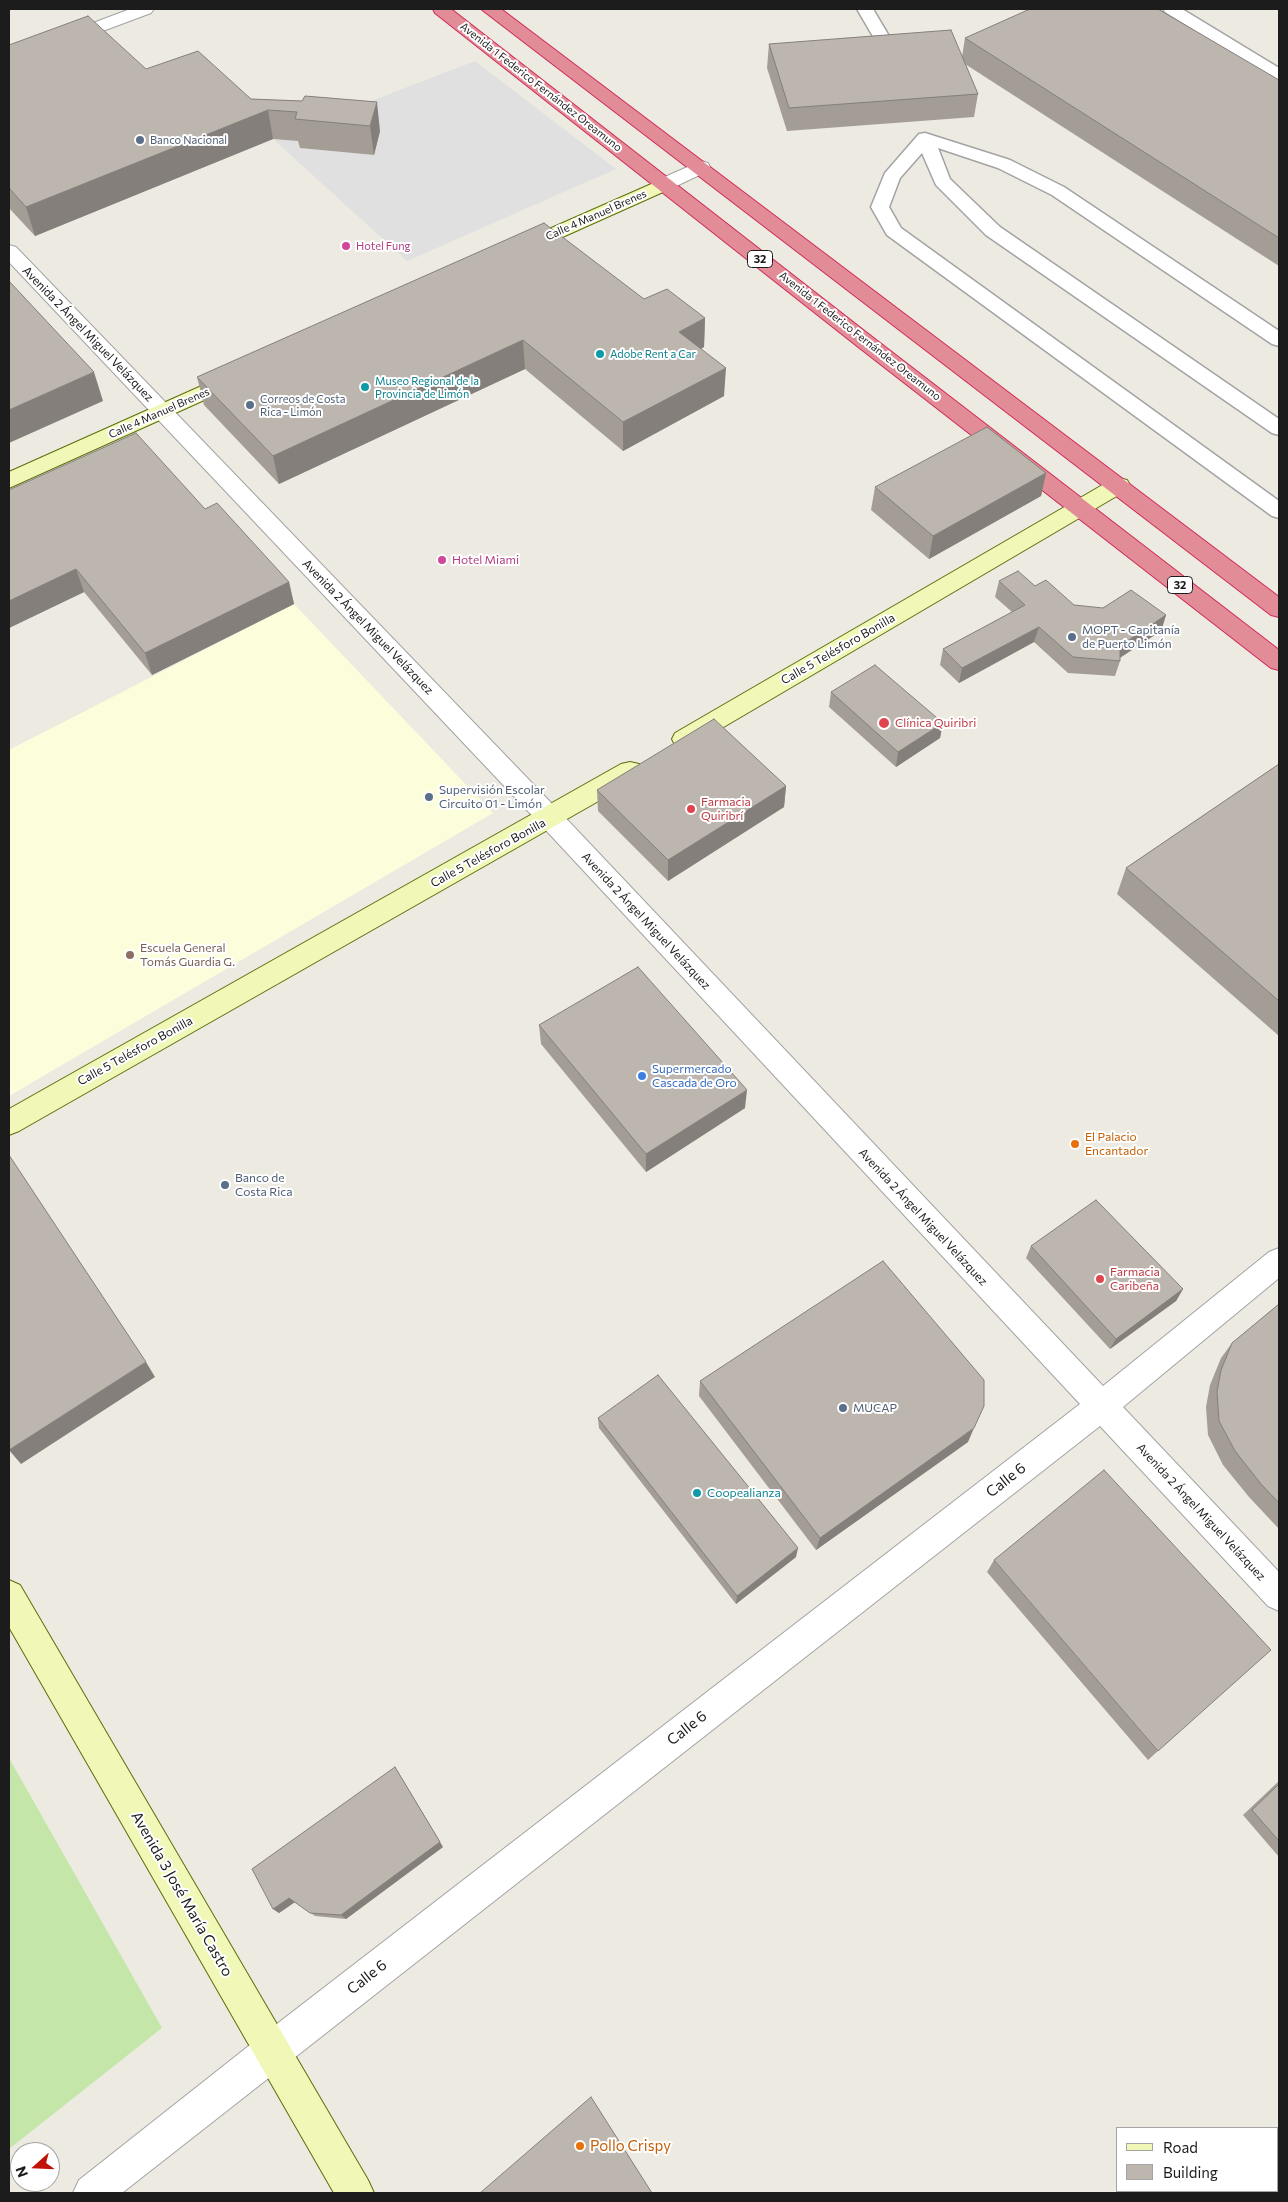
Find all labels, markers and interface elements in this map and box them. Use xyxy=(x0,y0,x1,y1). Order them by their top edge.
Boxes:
street label: Avenida 1 Federico Fernández Oreamuno xyxy=(458,20,624,154)
place label: Banco Nacional xyxy=(150,133,227,147)
marker: Banco Nacional xyxy=(134,134,146,146)
street label: Calle 4 Manuel Brenes xyxy=(544,187,648,243)
place label: Hotel Fung xyxy=(356,239,410,253)
marker: Hotel Fung xyxy=(340,240,352,252)
road number: 32 xyxy=(748,250,772,268)
street label: Avenida 2 Ángel Miguel Velázquez xyxy=(20,263,156,405)
street label: Avenida 1 Federico Fernández Oreamuno xyxy=(777,269,943,403)
place label: Adobe Rent a Car xyxy=(610,347,696,361)
marker: Adobe Rent a Car xyxy=(594,348,606,360)
place label: Museo Regional de la Provincia de Limón xyxy=(375,374,479,400)
marker: Museo Regional de la Provincia de Limón xyxy=(359,381,371,393)
street label: Calle 4 Manuel Brenes xyxy=(107,385,211,441)
place label: Correos de Costa Rica - Limón xyxy=(260,392,346,418)
marker: Correos de Costa Rica - Limón xyxy=(244,399,256,411)
place label: Hotel Miami xyxy=(452,553,519,567)
marker: Hotel Miami xyxy=(436,554,448,566)
street label: Avenida 2 Ángel Miguel Velázquez xyxy=(300,556,436,698)
road number: 32 xyxy=(1168,576,1192,594)
street label: Calle 5 Telésforo Bonilla xyxy=(778,610,898,688)
place label: MOPT - Capitanía de Puerto Limón xyxy=(1082,623,1180,651)
marker: MOPT - Capitanía de Puerto Limón xyxy=(1066,631,1078,643)
marker: Clínica Quiribri xyxy=(877,716,891,730)
place label: Clínica Quiribri xyxy=(895,716,976,730)
place label: Supervisión Escolar Circuito 01 - Limón xyxy=(439,783,545,811)
marker: Supervisión Escolar Circuito 01 - Limón xyxy=(423,791,435,803)
place label: Farmacia Quiribrí xyxy=(701,795,751,823)
marker: Farmacia Quiribrí xyxy=(685,803,697,815)
street label: Calle 5 Telésforo Bonilla xyxy=(428,815,548,891)
street label: Avenida 2 Ángel Miguel Velázquez xyxy=(579,849,713,993)
place label: Escuela General Tomás Guardia G. xyxy=(140,941,235,969)
marker: Escuela General Tomás Guardia G. xyxy=(124,949,136,961)
street label: Calle 5 Telésforo Bonilla xyxy=(75,1013,195,1089)
place label: Supermercado Cascada de Oro xyxy=(652,1062,737,1090)
marker: Supermercado Cascada de Oro xyxy=(636,1070,648,1082)
place label: El Palacio Encantador xyxy=(1085,1130,1148,1158)
marker: El Palacio Encantador xyxy=(1069,1138,1081,1150)
street label: Avenida 2 Ángel Miguel Velázquez xyxy=(856,1145,990,1289)
place label: Banco de Costa Rica xyxy=(235,1171,293,1199)
marker: Banco de Costa Rica xyxy=(219,1179,231,1191)
place label: Farmacia Caribeña xyxy=(1110,1265,1160,1293)
marker: Farmacia Caribeña xyxy=(1094,1273,1106,1285)
place label: MUCAP xyxy=(853,1401,897,1415)
marker: MUCAP xyxy=(837,1402,849,1414)
street label: Avenida 2 Ángel Miguel Velázquez xyxy=(1134,1440,1268,1584)
street label: Calle 6 xyxy=(982,1459,1030,1501)
place label: Coopealianza xyxy=(707,1486,781,1500)
marker: Coopealianza xyxy=(691,1487,703,1499)
street label: Calle 6 xyxy=(663,1707,711,1749)
street label: Avenida 3 José María Castro xyxy=(127,1808,237,1980)
street label: Calle 6 xyxy=(343,1956,391,1998)
legend xyxy=(1116,2127,1278,2192)
place label: Pollo Crispy xyxy=(590,2137,671,2155)
text: Road xyxy=(1163,2138,1198,2156)
marker: Pollo Crispy xyxy=(574,2140,586,2152)
north arrow xyxy=(10,2142,60,2192)
text: Building xyxy=(1163,2163,1218,2181)
text: N xyxy=(12,2164,31,2180)

